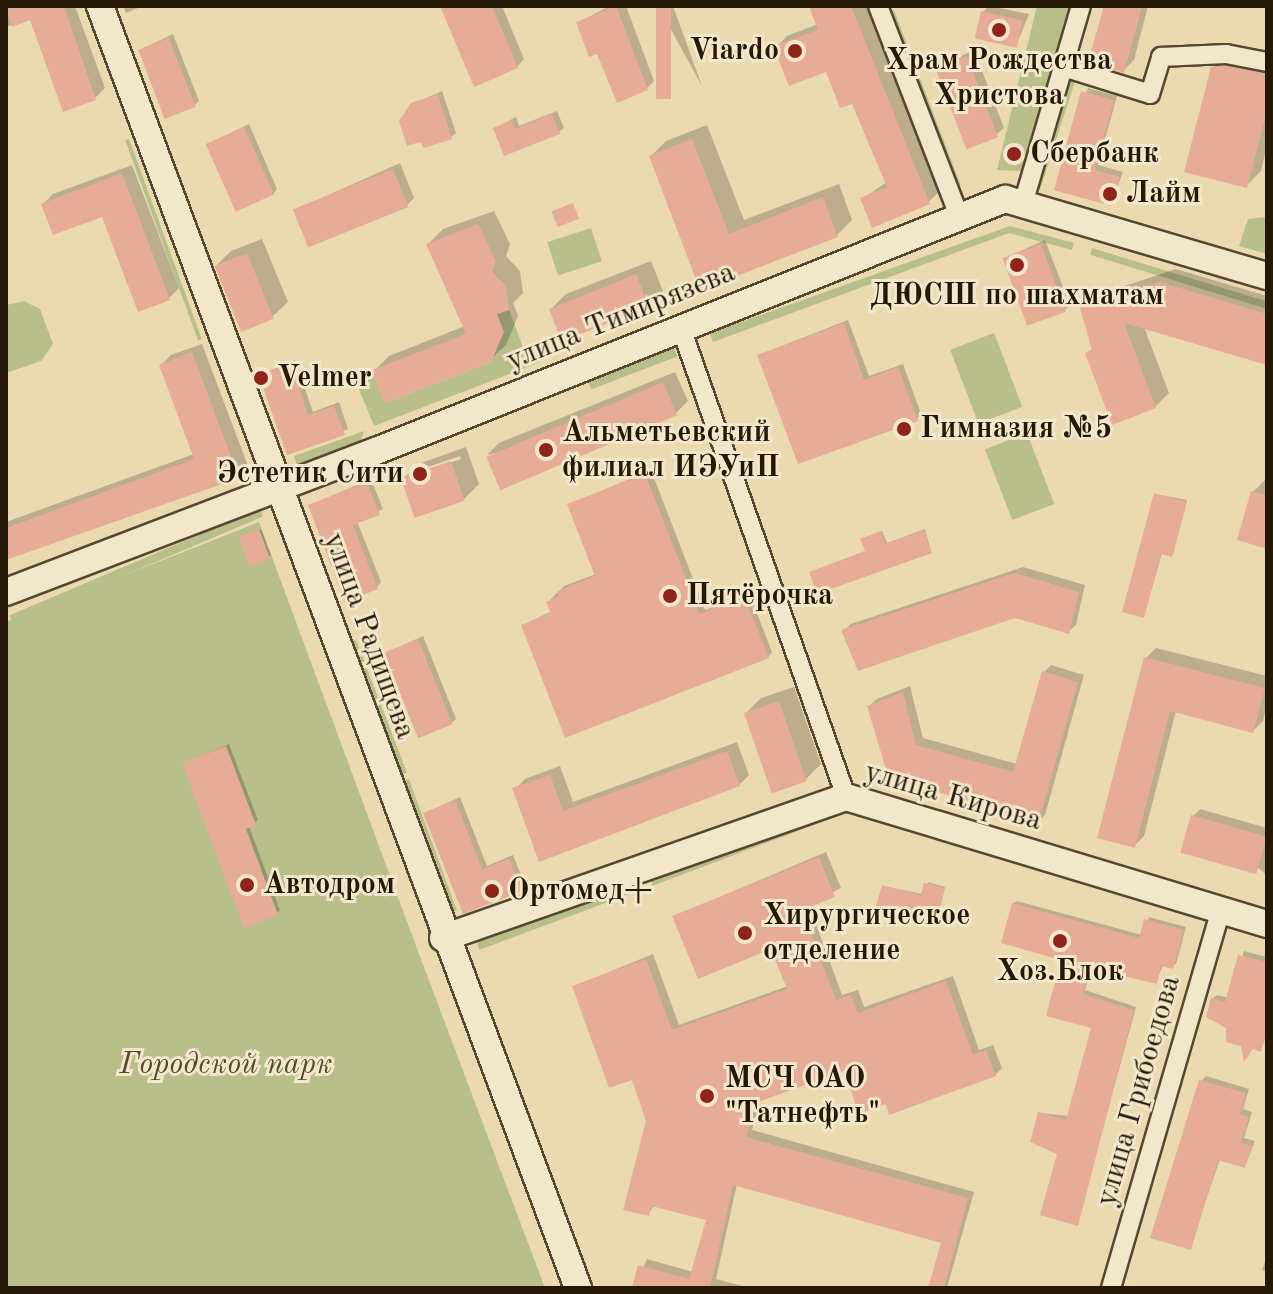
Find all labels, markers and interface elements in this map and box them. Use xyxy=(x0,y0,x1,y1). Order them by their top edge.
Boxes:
marker: Храм Рождества Христова xyxy=(990,21,1008,39)
place label: Viardo xyxy=(689,33,779,69)
marker: Viardo xyxy=(786,42,804,60)
place label: Храм Рождества Христова xyxy=(886,43,1112,114)
place label: Сбербанк xyxy=(1030,136,1159,172)
marker: Сбербанк xyxy=(1005,145,1023,163)
place label: Лайм xyxy=(1126,176,1201,212)
marker: Лайм xyxy=(1101,185,1119,203)
street label: улица Тимирязева xyxy=(501,255,741,379)
marker: ДЮСШ по шахматам xyxy=(1008,256,1026,274)
place label: ДЮСШ по шахматам xyxy=(870,278,1164,314)
place label: Velmer xyxy=(277,360,372,396)
marker: Velmer xyxy=(252,369,270,387)
place label: Гимназия №5 xyxy=(920,411,1112,447)
place label: Альметьевский филиал ИЭУиП xyxy=(562,415,780,486)
marker: Гимназия №5 xyxy=(895,420,913,438)
marker: Альметьевский филиал ИЭУиП xyxy=(537,441,555,459)
place label: Эстетик Сити xyxy=(217,456,404,492)
marker: Эстетик Сити xyxy=(411,465,429,483)
street label: улица Радищева xyxy=(315,528,423,744)
place label: Пятёрочка xyxy=(686,578,833,614)
marker: Пятёрочка xyxy=(661,587,679,605)
street label: улица Кирова xyxy=(860,755,1046,839)
place label: Автодром xyxy=(263,867,395,903)
place label: Ортомед+ xyxy=(508,873,652,909)
marker: Автодром xyxy=(238,876,256,894)
marker: Ортомед+ xyxy=(483,882,501,900)
place label: Хирургическое отделение xyxy=(763,898,970,968)
marker: Хирургическое отделение xyxy=(734,922,756,944)
marker: Хоз.Блок xyxy=(1051,932,1069,950)
place label: Хоз.Блок xyxy=(997,954,1123,990)
street label: улица Грибоедова xyxy=(1089,971,1189,1211)
park label: Городской парк xyxy=(120,1047,332,1083)
place label: МСЧ ОАО "Татнефть" xyxy=(725,1061,880,1132)
marker: МСЧ ОАО "Татнефть" xyxy=(696,1085,718,1107)

